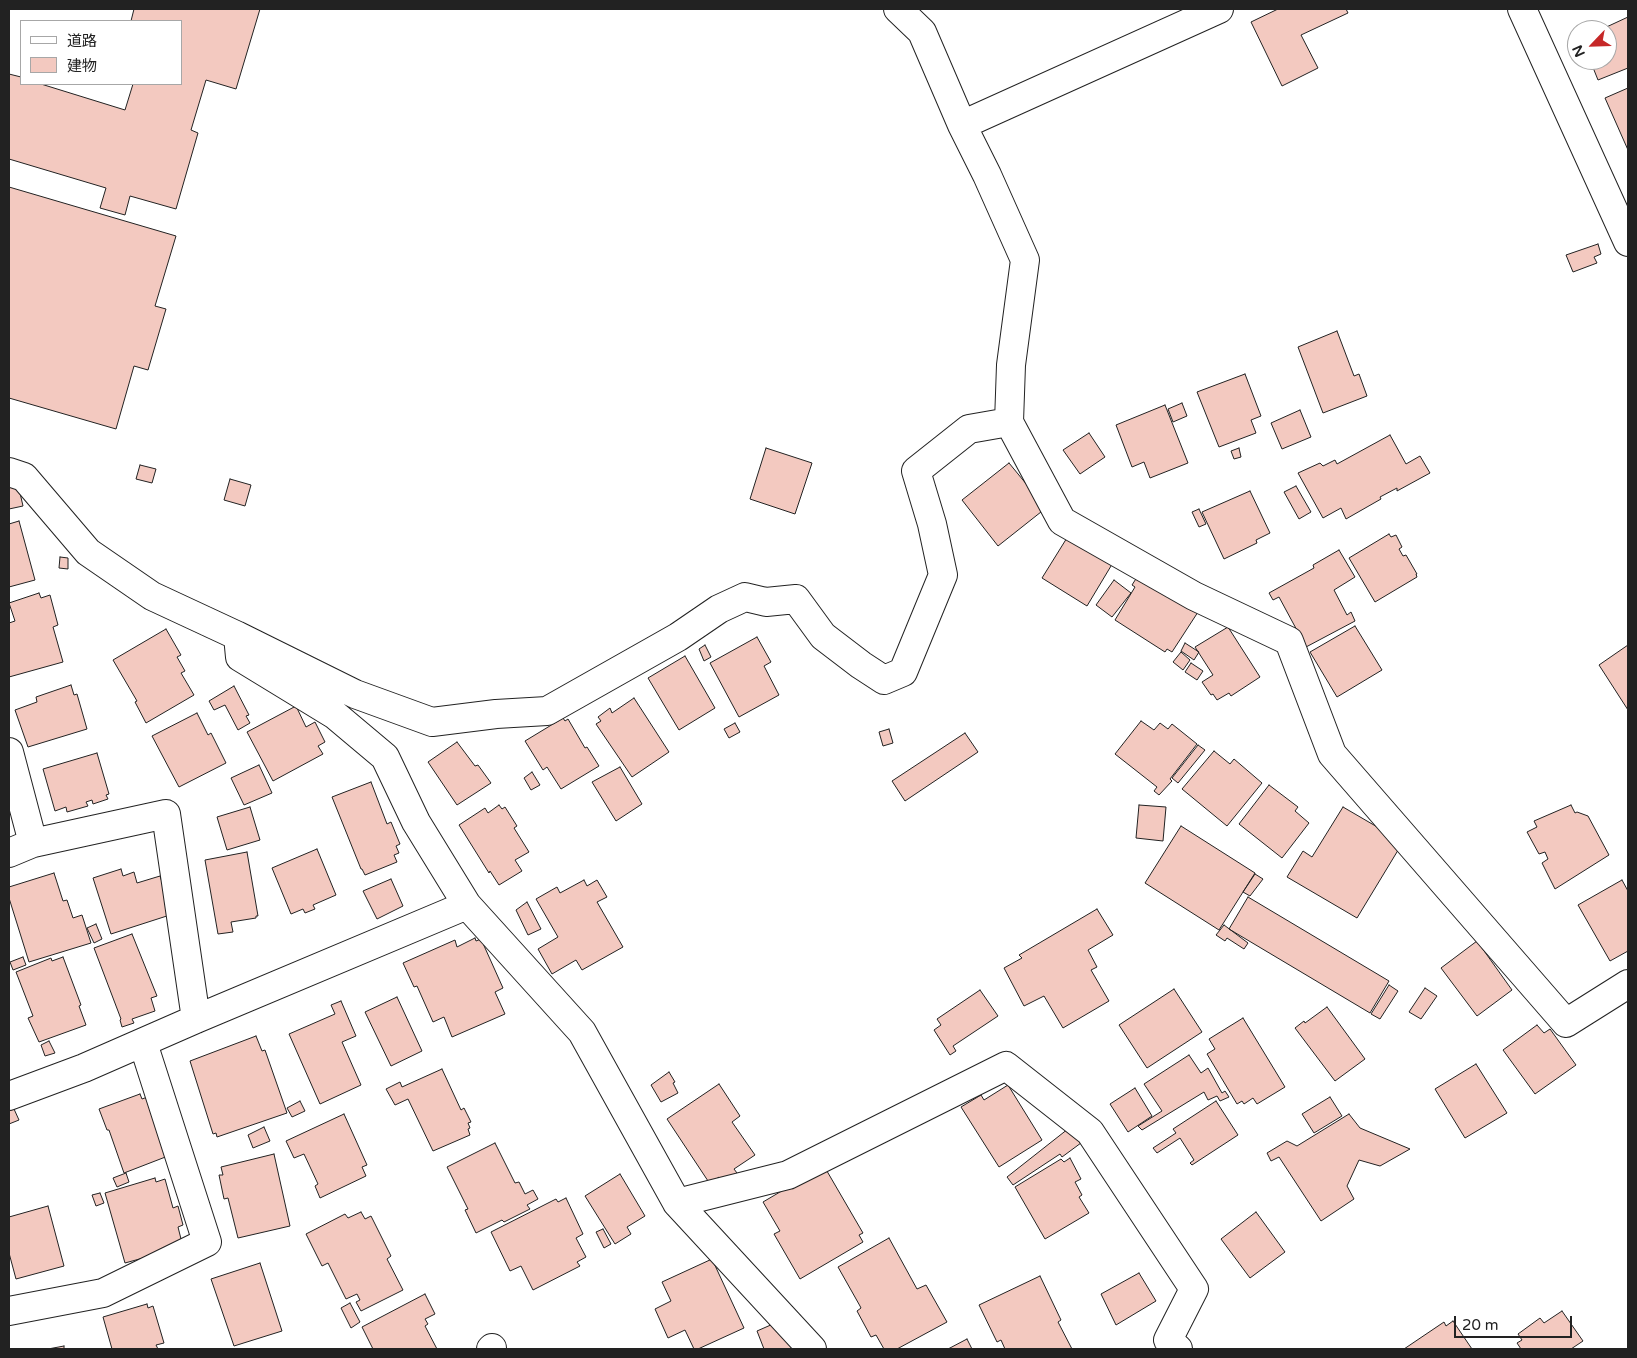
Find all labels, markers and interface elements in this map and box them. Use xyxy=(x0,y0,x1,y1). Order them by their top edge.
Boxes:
legend xyxy=(20,20,182,85)
north arrow xyxy=(1567,20,1617,70)
text: 道路 xyxy=(67,32,97,50)
text: N xyxy=(1569,42,1589,59)
text: 建物 xyxy=(67,57,97,75)
scale bar xyxy=(1457,1306,1574,1338)
text: 20 m xyxy=(1462,1316,1499,1334)

